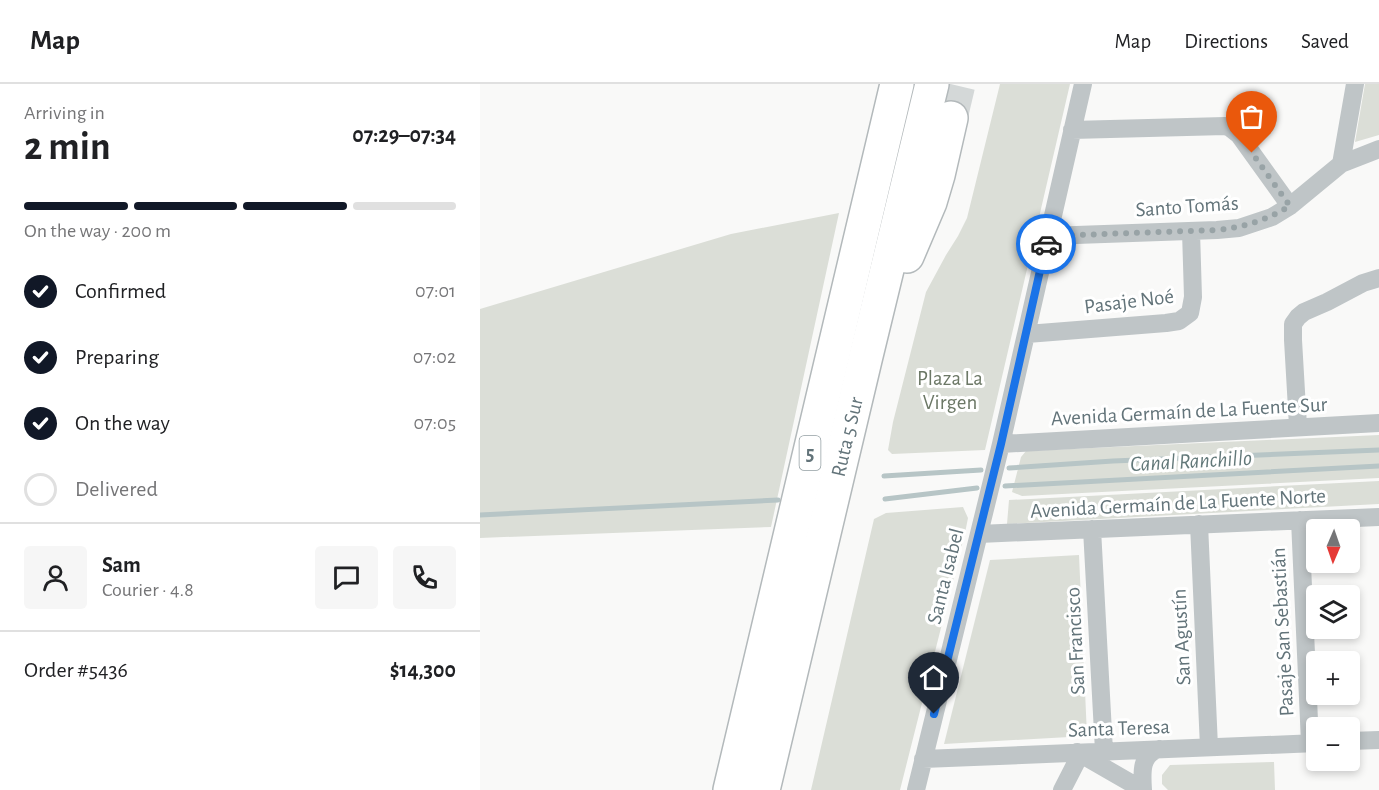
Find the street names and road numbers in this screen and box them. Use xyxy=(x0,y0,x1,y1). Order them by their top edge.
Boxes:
street label: Santo Tomás xyxy=(1135,192,1239,221)
street label: Pasaje Noé xyxy=(1083,286,1175,317)
street label: Avenida Germaín de La Fuente Sur xyxy=(1050,394,1328,429)
street label: Ruta 5 Sur xyxy=(828,395,867,479)
road number: 5 xyxy=(800,436,820,470)
street label: Avenida Germaín de La Fuente Norte xyxy=(1030,485,1326,522)
street label: Santa Isabel xyxy=(923,526,968,626)
street label: Pasaje San Sebastián xyxy=(1268,547,1297,717)
street label: San Francisco xyxy=(1062,587,1089,695)
street label: San Agustín xyxy=(1168,588,1195,686)
street label: Santa Teresa xyxy=(1068,716,1171,741)

